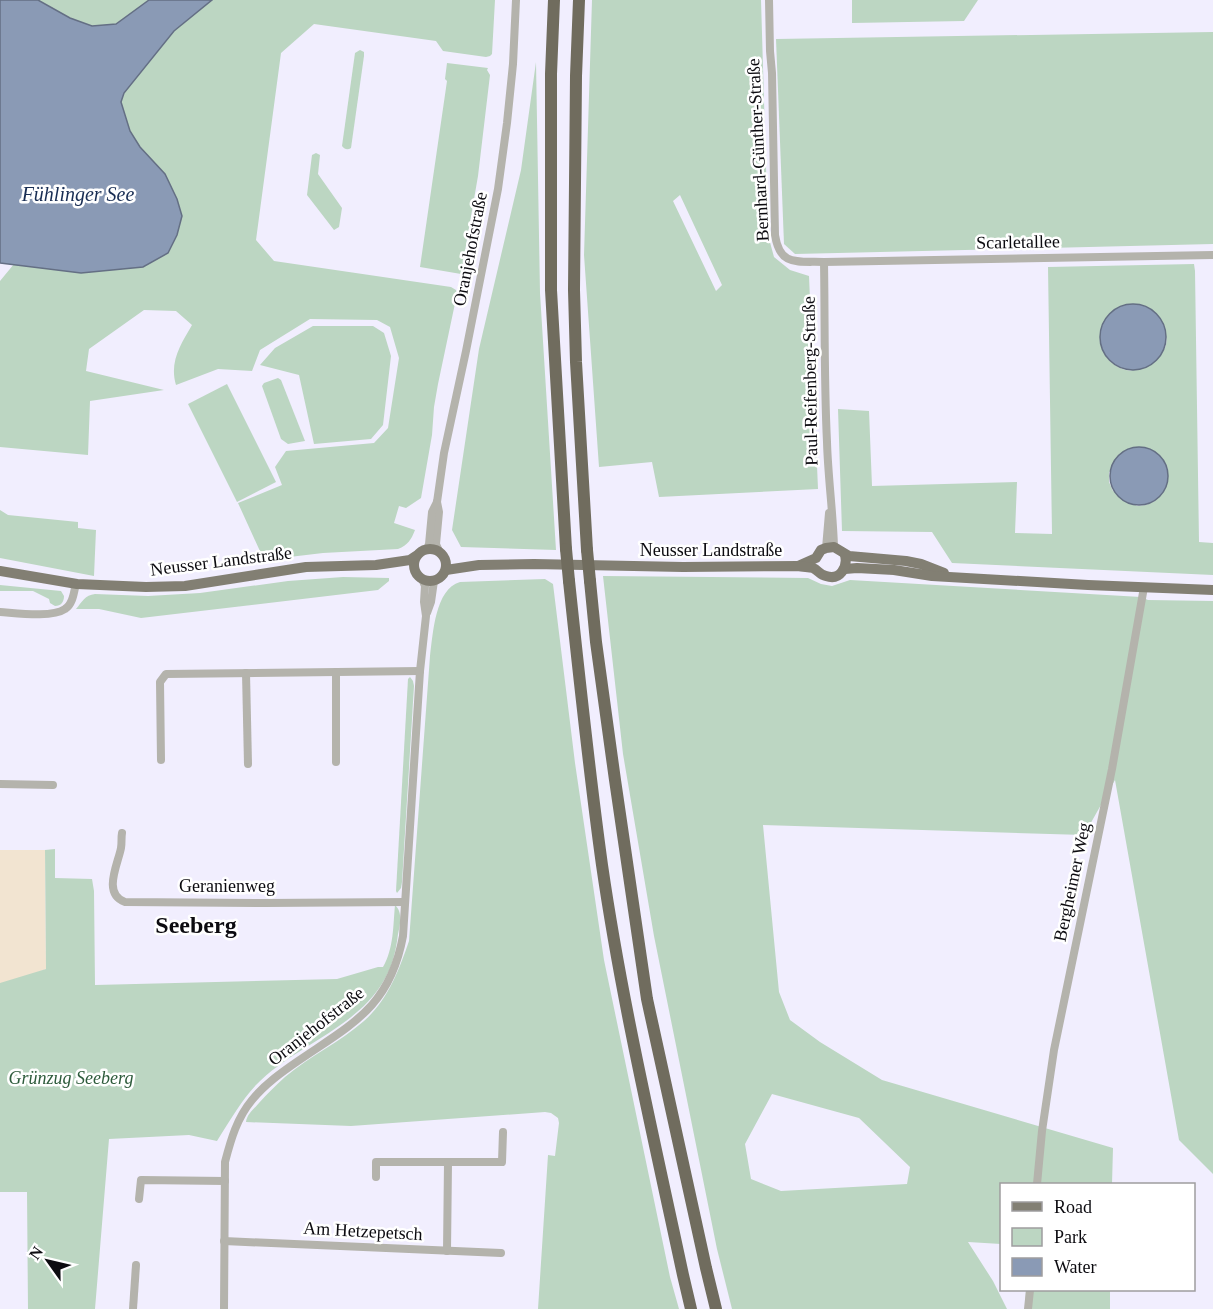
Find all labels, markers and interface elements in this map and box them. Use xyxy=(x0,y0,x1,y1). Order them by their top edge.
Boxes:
street label: Bernhard-Günther-Straße xyxy=(743,58,773,242)
water label: Fühlinger See xyxy=(21,183,134,206)
street label: Oranjehofstraße xyxy=(449,190,491,308)
street label: Scarletallee xyxy=(976,231,1060,253)
street label: Paul-Reifenberg-Straße xyxy=(799,296,821,466)
street label: Neusser Landstraße xyxy=(640,540,782,560)
street label: Neusser Landstraße xyxy=(149,542,293,580)
street label: Bergheimer Weg xyxy=(1050,821,1094,943)
street label: Geranienweg xyxy=(179,876,275,896)
district label: Seeberg xyxy=(155,912,237,938)
street label: Oranjehofstraße xyxy=(264,982,368,1070)
park label: Grünzug Seeberg xyxy=(9,1068,133,1088)
legend xyxy=(1000,1183,1195,1291)
text: Road xyxy=(1054,1197,1092,1217)
street label: Am Hetzepetsch xyxy=(303,1218,423,1244)
text: Park xyxy=(1054,1227,1087,1247)
north arrow xyxy=(18,1231,78,1291)
text: N xyxy=(26,1243,47,1262)
text: Water xyxy=(1054,1257,1097,1277)

